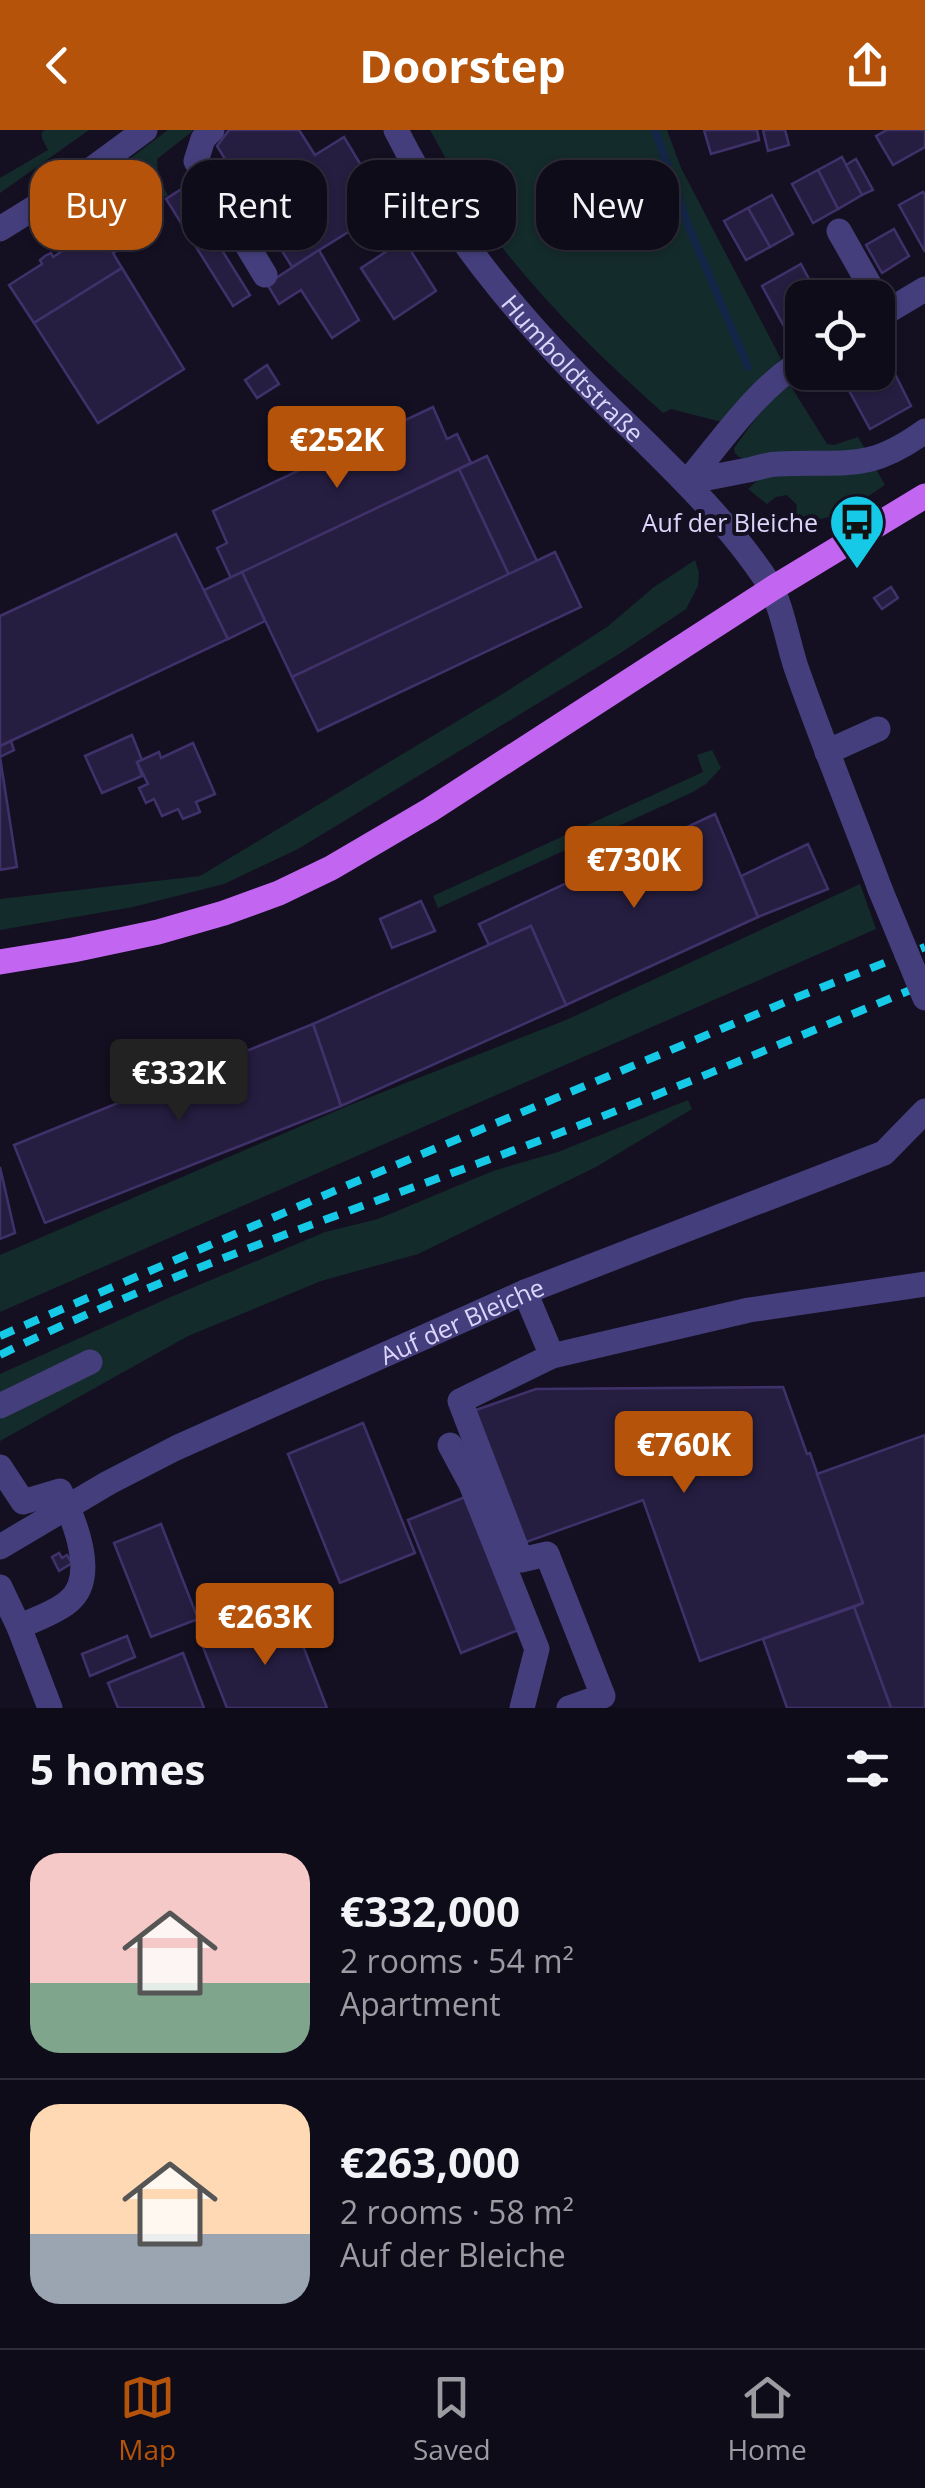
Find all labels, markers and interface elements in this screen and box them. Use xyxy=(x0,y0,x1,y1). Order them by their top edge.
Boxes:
text: Doorstep xyxy=(359,35,566,96)
icon: back xyxy=(30,38,85,93)
icon: share xyxy=(840,38,895,93)
chip: Buy xyxy=(30,160,162,250)
chip: Rent xyxy=(182,160,327,250)
chip: Filters xyxy=(347,160,516,250)
chip: New xyxy=(536,160,679,250)
map controls xyxy=(785,280,895,390)
button: locate xyxy=(785,280,895,390)
street label: Humboldtstraße xyxy=(494,287,652,449)
pin: €252K xyxy=(267,406,407,491)
text: €252K xyxy=(290,417,384,460)
bus stop icon: Auf der Bleiche xyxy=(827,492,887,571)
place label: Auf der Bleiche xyxy=(642,505,818,539)
pin: €730K xyxy=(564,826,704,911)
text: €730K xyxy=(587,837,681,880)
pin: €332K xyxy=(109,1039,249,1124)
text: €332K xyxy=(132,1050,226,1093)
street label: Auf der Bleiche xyxy=(374,1269,549,1372)
pin: €760K xyxy=(614,1411,754,1496)
text: €760K xyxy=(637,1422,731,1465)
pin: €263K xyxy=(195,1583,335,1668)
text: €263K xyxy=(218,1594,312,1637)
text: 5 homes xyxy=(30,1740,205,1797)
icon: filters xyxy=(840,1741,895,1796)
text: €332,000 xyxy=(340,1882,520,1939)
icon: home xyxy=(110,1893,230,2013)
text: 2 rooms · 54 m² xyxy=(340,1939,574,1982)
text: Apartment xyxy=(340,1982,501,2025)
text: €263,000 xyxy=(340,2133,520,2190)
icon: home xyxy=(110,2144,230,2264)
text: 2 rooms · 58 m² xyxy=(340,2190,574,2233)
text: Auf der Bleiche xyxy=(340,2233,566,2276)
tab: Map xyxy=(118,2370,176,2468)
tab: Saved xyxy=(413,2370,491,2468)
tab: Home xyxy=(727,2370,807,2468)

